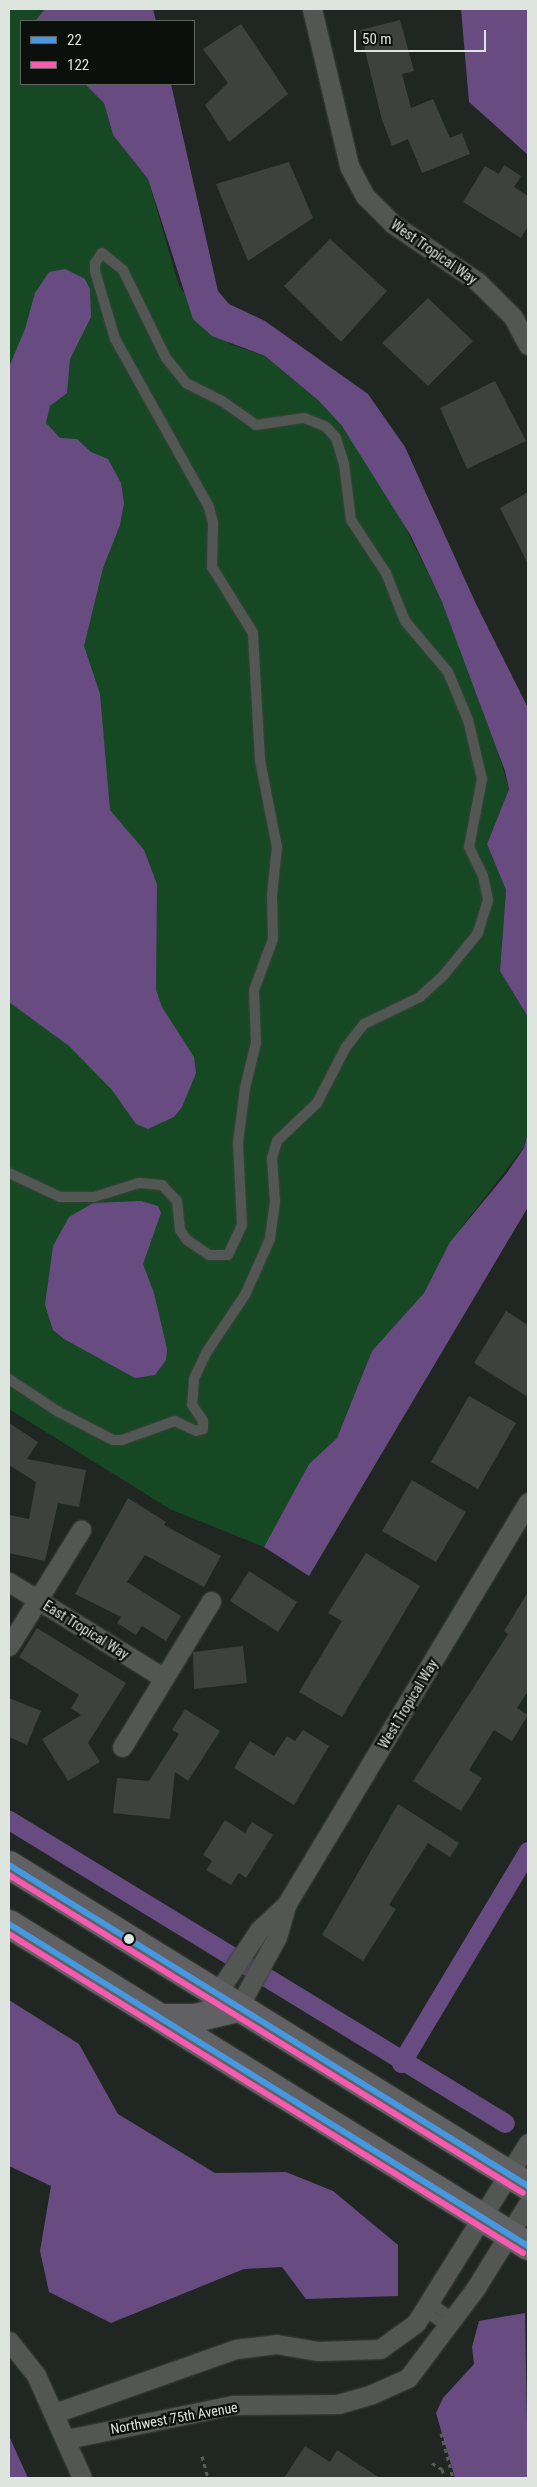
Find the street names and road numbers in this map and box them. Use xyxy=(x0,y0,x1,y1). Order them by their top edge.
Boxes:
street label: West Tropical Way xyxy=(388,216,480,288)
street label: East Tropical Way xyxy=(40,1597,132,1663)
street label: West Tropical Way xyxy=(375,1656,441,1752)
street label: Northwest 75th Avenue xyxy=(109,2399,239,2437)

